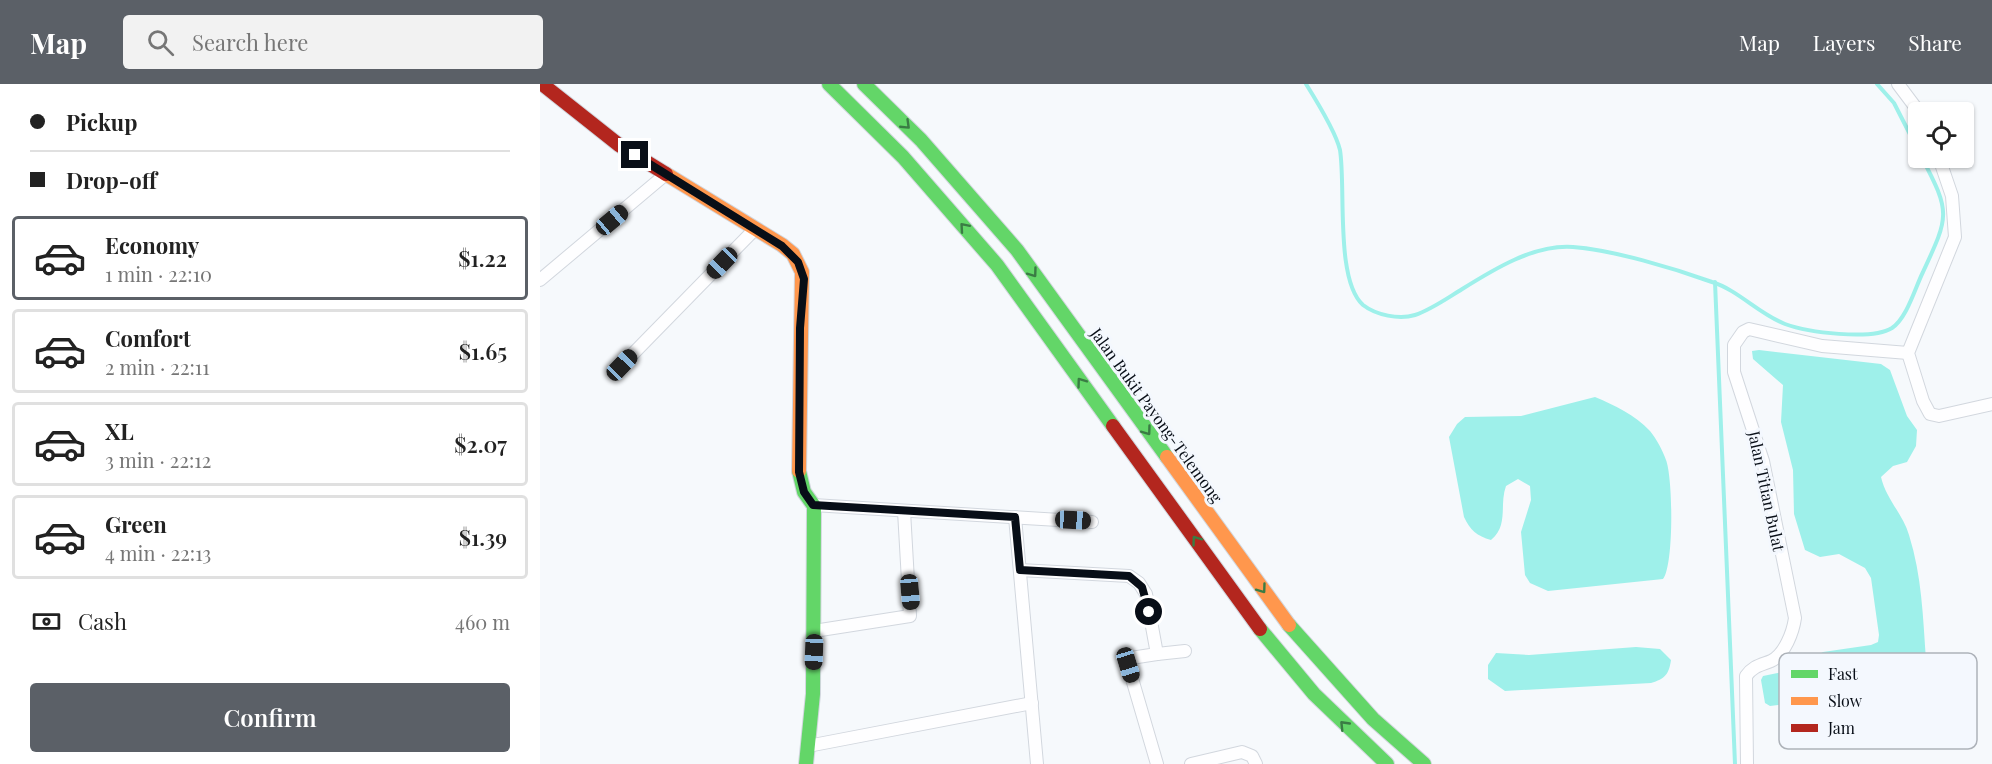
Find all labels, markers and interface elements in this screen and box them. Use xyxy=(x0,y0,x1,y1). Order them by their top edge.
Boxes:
search box xyxy=(123,15,543,69)
text: Map xyxy=(30,24,87,61)
icon: search xyxy=(144,26,177,59)
text: Search here xyxy=(192,27,308,57)
text: Map xyxy=(1739,28,1780,56)
text: Layers xyxy=(1813,28,1875,56)
text: Share xyxy=(1908,28,1962,56)
map controls xyxy=(1908,102,1974,168)
button: locate xyxy=(1908,102,1974,168)
text: Pickup xyxy=(66,107,137,137)
one-way arrow xyxy=(899,117,910,128)
route end xyxy=(621,141,648,168)
text: Drop-off xyxy=(66,165,157,195)
car xyxy=(592,202,632,238)
one-way arrow xyxy=(960,222,971,233)
text: Economy xyxy=(105,230,199,260)
icon: car xyxy=(33,231,87,285)
text: $1.22 xyxy=(458,243,507,273)
car xyxy=(703,244,741,282)
text: 1 min · 22:10 xyxy=(105,260,212,287)
one-way arrow xyxy=(1026,266,1037,277)
text: Comfort xyxy=(105,323,191,353)
street label: Jalan Bukit Payong-Telemong xyxy=(1086,323,1228,507)
icon: car xyxy=(33,324,87,378)
text: $1.65 xyxy=(459,336,507,366)
car xyxy=(603,346,641,384)
text: 2 min · 22:11 xyxy=(105,353,210,380)
one-way arrow xyxy=(1078,377,1089,388)
text: XL xyxy=(105,416,134,446)
icon: car xyxy=(33,417,87,471)
one-way arrow xyxy=(1140,424,1151,435)
street label: Jalan Titian Bulat xyxy=(1744,428,1790,553)
text: $2.07 xyxy=(454,429,507,459)
text: 3 min · 22:12 xyxy=(105,446,211,473)
text: Green xyxy=(105,509,167,539)
icon: car xyxy=(33,510,87,564)
car xyxy=(1055,510,1091,530)
text: $1.39 xyxy=(459,522,507,552)
one-way arrow xyxy=(1192,535,1203,546)
text: 4 min · 22:13 xyxy=(105,539,211,566)
car xyxy=(899,573,921,611)
one-way arrow xyxy=(1254,582,1265,593)
route start xyxy=(1135,598,1162,625)
icon: cash xyxy=(30,605,63,638)
text: Cash xyxy=(78,606,127,636)
text: 460 m xyxy=(455,608,510,635)
car xyxy=(804,634,824,670)
car xyxy=(1114,645,1142,685)
legend xyxy=(1779,653,1977,749)
text: Fast xyxy=(1828,663,1858,684)
button: Confirm xyxy=(30,683,510,752)
text: Slow xyxy=(1828,690,1863,711)
text: Jam xyxy=(1827,717,1855,738)
one-way arrow xyxy=(1340,721,1351,732)

